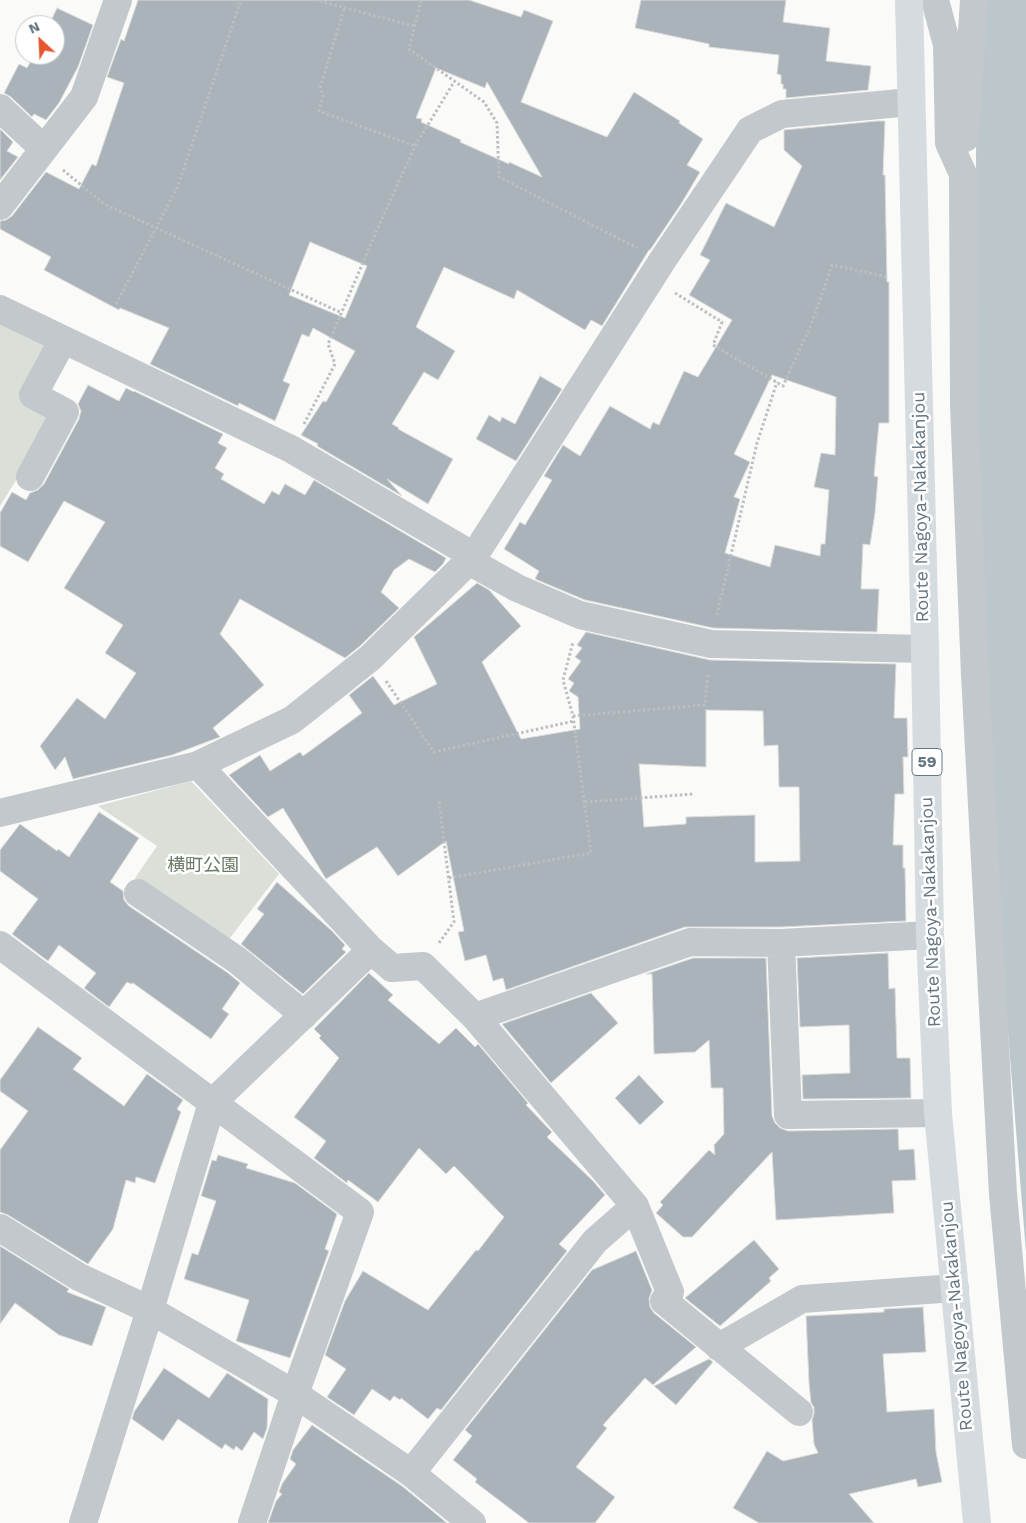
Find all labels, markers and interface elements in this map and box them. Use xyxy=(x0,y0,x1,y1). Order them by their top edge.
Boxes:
north arrow xyxy=(15,15,65,65)
text: N xyxy=(26,18,42,37)
street label: Route Nagoya-Nakakanjou xyxy=(908,391,934,623)
road number: 59 xyxy=(912,749,942,776)
street label: Route Nagoya-Nakakanjou xyxy=(916,796,946,1028)
park label: 横町公園 xyxy=(167,855,239,877)
street label: Route Nagoya-Nakakanjou xyxy=(936,1200,978,1432)

